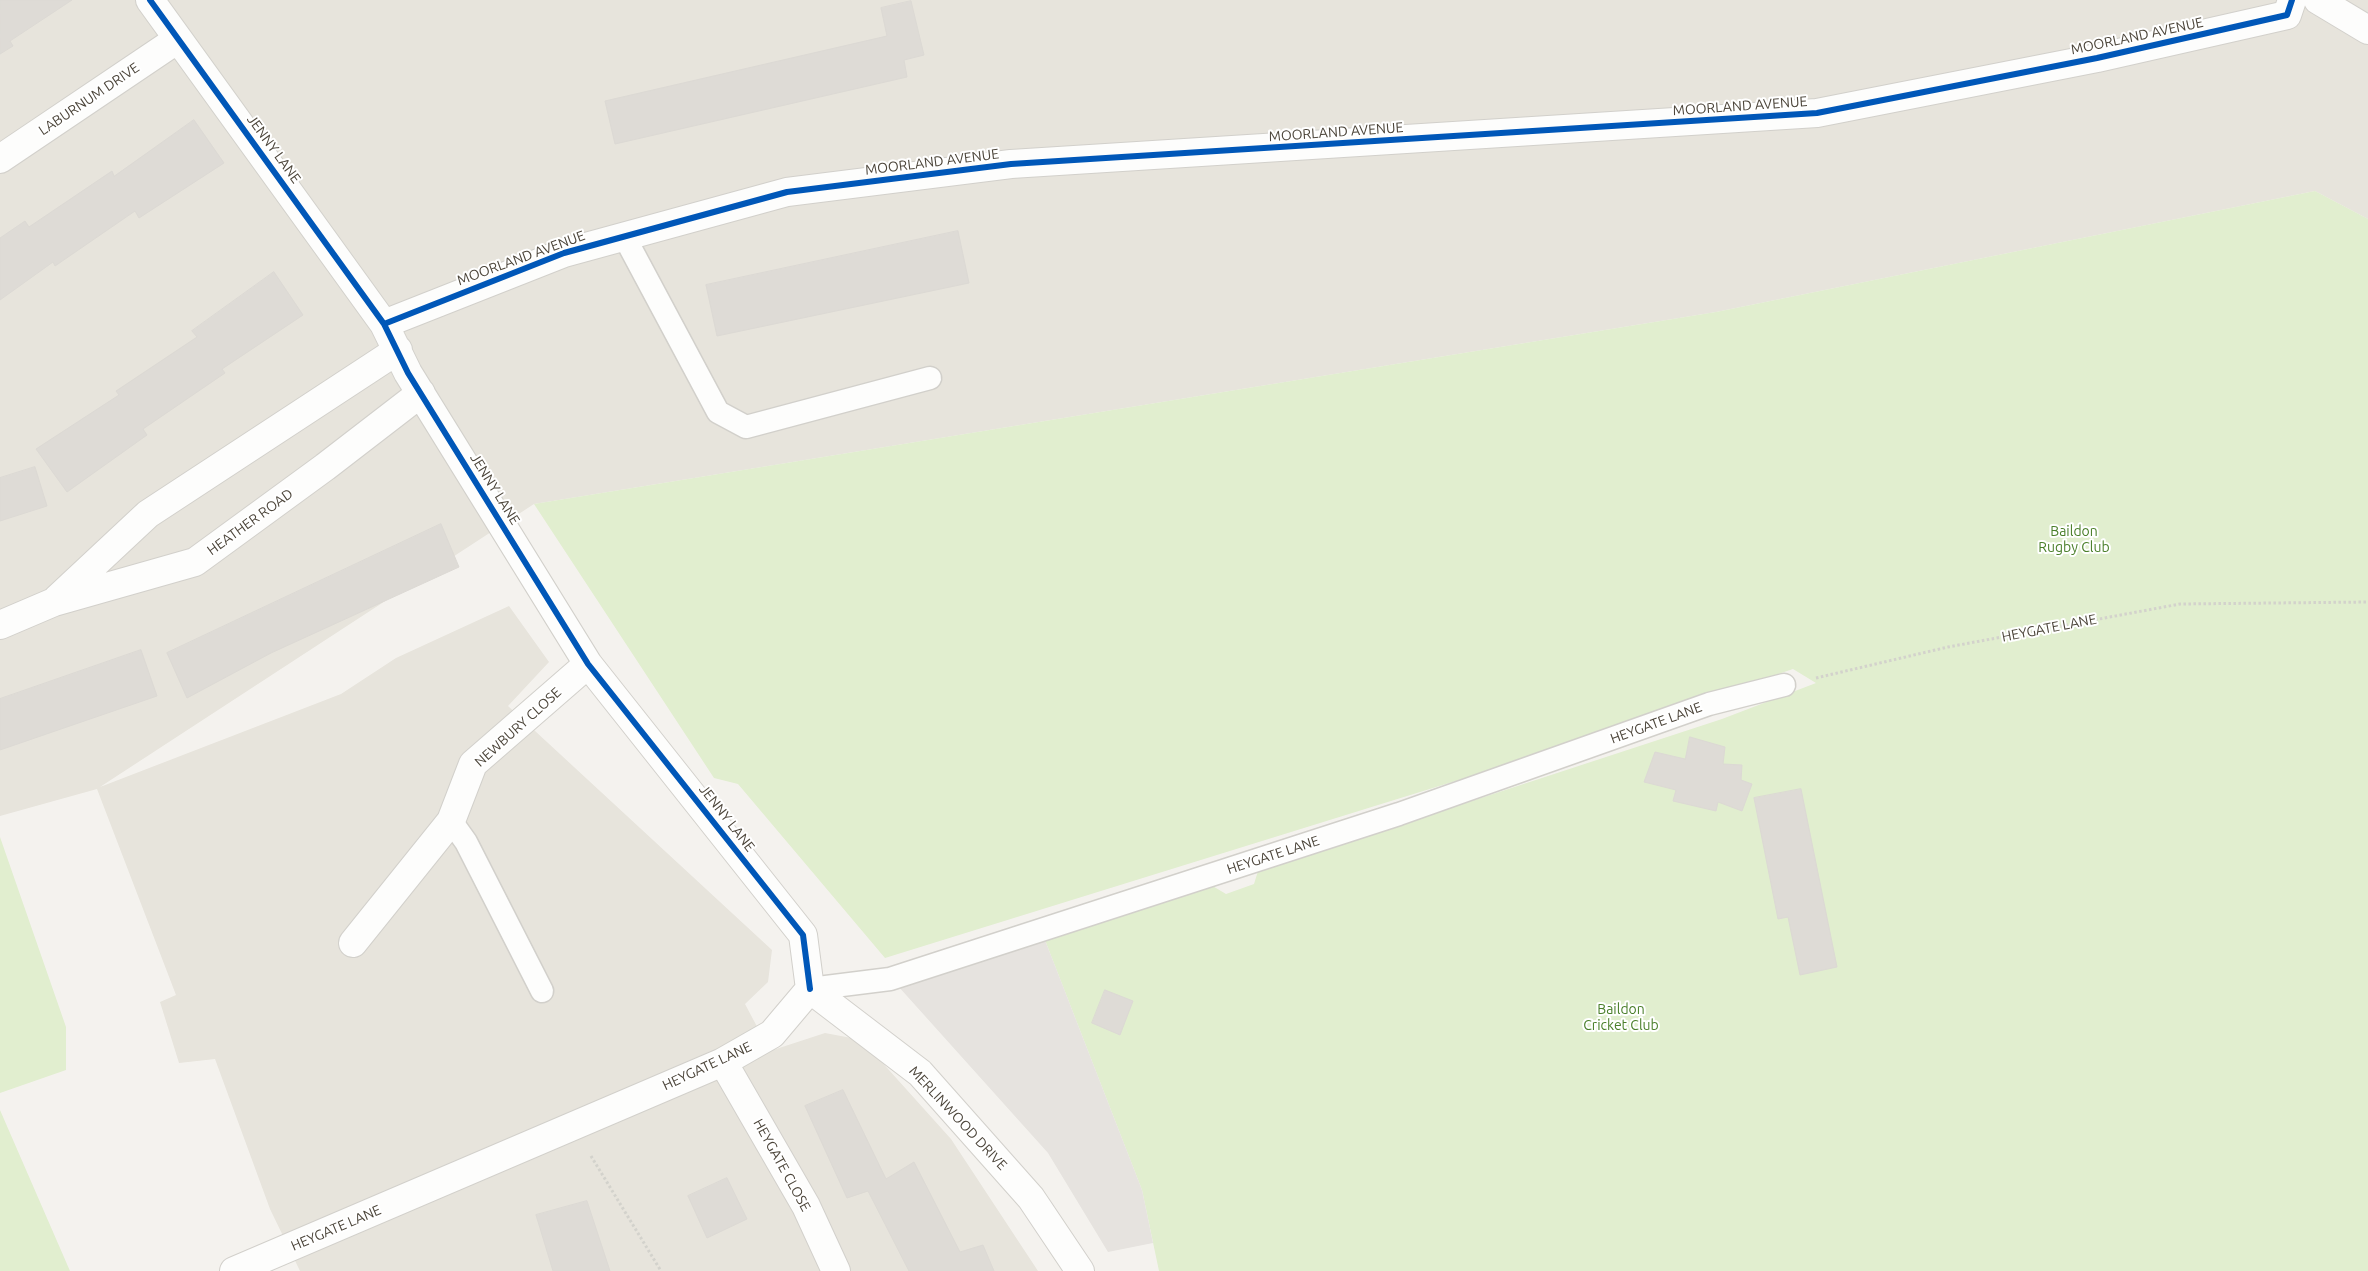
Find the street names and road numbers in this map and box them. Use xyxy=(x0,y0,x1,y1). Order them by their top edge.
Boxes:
street label: MOORLAND AVENUE xyxy=(2069,14,2205,58)
street label: LABURNUM DRIVE xyxy=(36,59,142,139)
street label: MOORLAND AVENUE xyxy=(1672,93,1808,119)
street label: JENNY LANE xyxy=(244,111,304,187)
street label: MOORLAND AVENUE xyxy=(1268,119,1404,145)
street label: MOORLAND AVENUE xyxy=(864,145,1000,179)
street label: MOORLAND AVENUE xyxy=(455,227,587,289)
street label: JENNY LANE xyxy=(467,450,523,528)
street label: HEATHER ROAD xyxy=(204,485,296,559)
street label: HEYGATE LANE xyxy=(2000,611,2098,645)
street label: NEWBURY CLOSE xyxy=(471,684,565,770)
street label: HEYGATE LANE xyxy=(1608,699,1704,747)
street label: JENNY LANE xyxy=(696,781,758,855)
street label: HEYGATE LANE xyxy=(1225,832,1321,878)
street label: HEYGATE LANE xyxy=(660,1038,754,1094)
street label: MERLINWOOD DRIVE xyxy=(905,1062,1011,1174)
street label: HEYGATE CLOSE xyxy=(750,1116,814,1214)
street label: HEYGATE LANE xyxy=(288,1201,384,1255)

